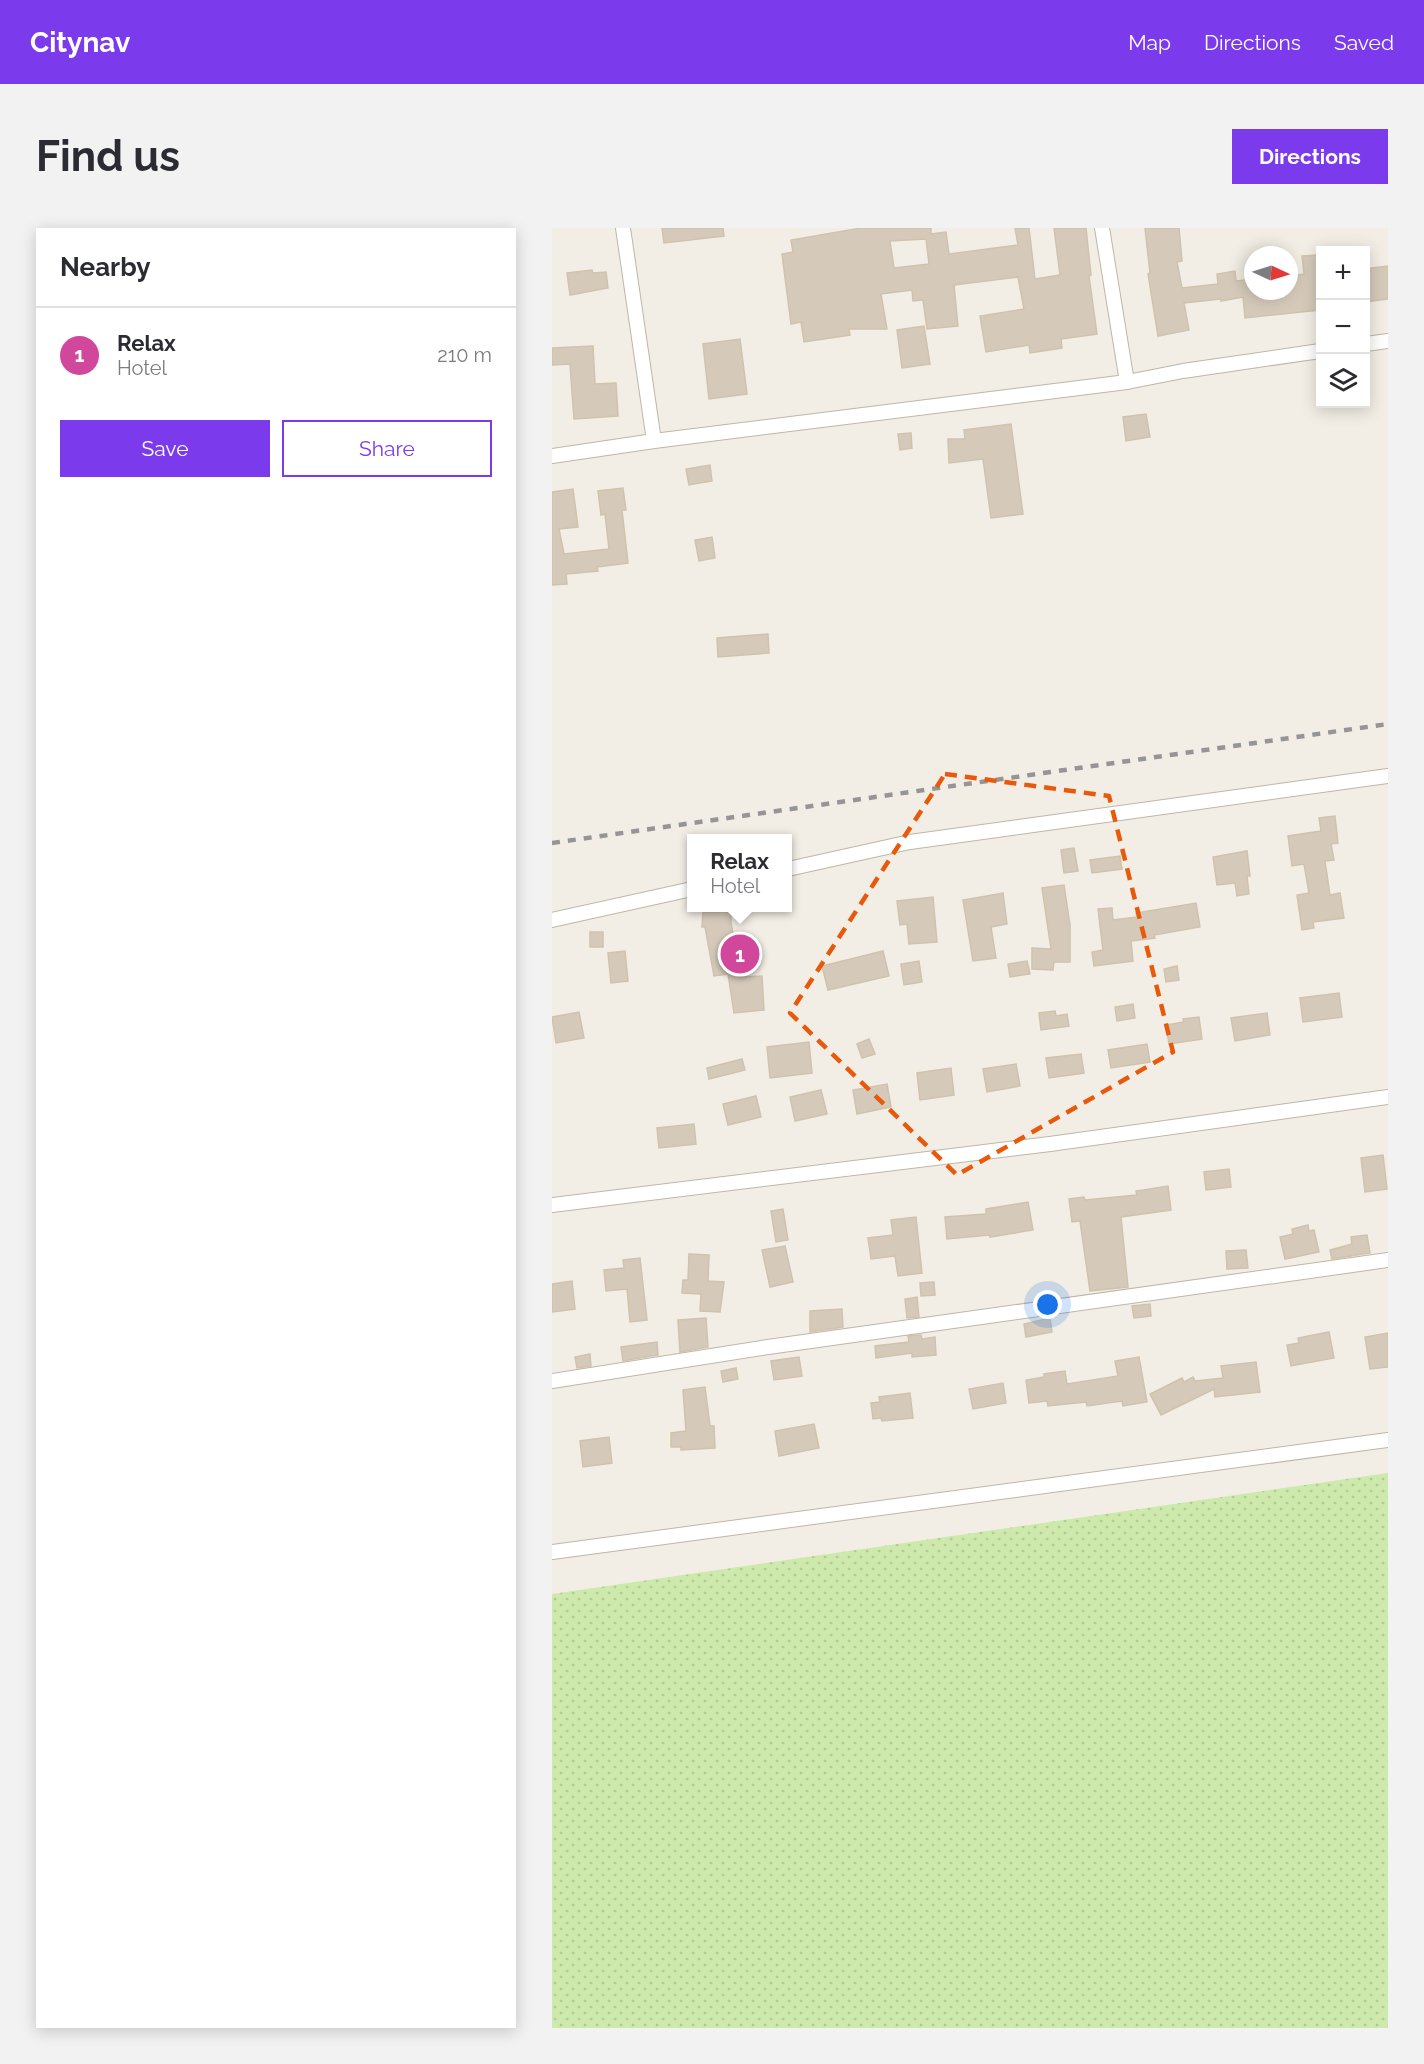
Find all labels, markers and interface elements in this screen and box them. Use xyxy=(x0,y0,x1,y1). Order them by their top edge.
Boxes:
text: Citynav xyxy=(30,26,130,59)
text: Map xyxy=(1128,30,1171,55)
text: Directions xyxy=(1204,30,1301,55)
text: Saved xyxy=(1334,30,1394,55)
button: Directions xyxy=(1232,129,1388,184)
text: Find us xyxy=(36,132,180,181)
north arrow xyxy=(1244,246,1298,300)
map controls xyxy=(1316,246,1370,408)
button: + xyxy=(1316,246,1370,300)
text: Nearby xyxy=(60,252,150,282)
button: − xyxy=(1316,300,1370,354)
text: Relax xyxy=(117,330,176,356)
text: 1 xyxy=(75,343,84,367)
text: 210 m xyxy=(437,343,492,367)
button: layers xyxy=(1316,354,1370,408)
text: Hotel xyxy=(117,356,167,380)
button: Save xyxy=(60,420,270,477)
button: Share xyxy=(282,420,492,477)
popup xyxy=(687,834,792,912)
text: Relax xyxy=(710,848,769,874)
text: Hotel xyxy=(710,874,760,898)
pin: 1 xyxy=(720,932,759,976)
your location xyxy=(1033,1290,1062,1319)

